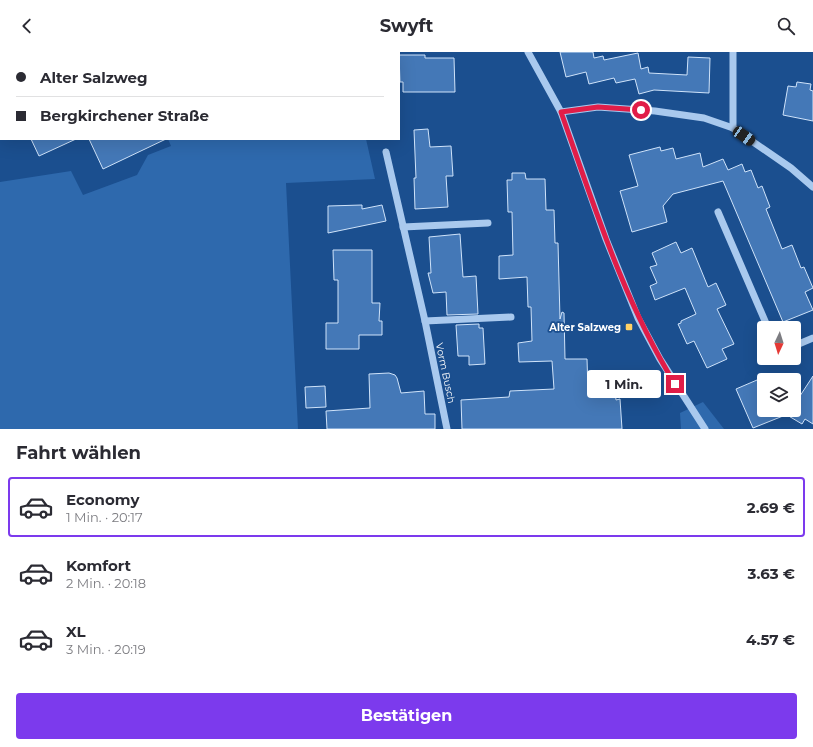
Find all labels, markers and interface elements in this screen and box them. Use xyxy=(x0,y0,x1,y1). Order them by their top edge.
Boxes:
icon: back xyxy=(16,15,38,37)
text: Swyft xyxy=(380,15,433,37)
icon: search xyxy=(775,15,797,37)
text: Alter Salzweg xyxy=(40,68,148,87)
route start xyxy=(632,101,650,119)
text: Bergkirchener Straße xyxy=(40,106,209,125)
car xyxy=(731,124,757,148)
place label: Alter Salzweg xyxy=(548,321,621,334)
north arrow xyxy=(757,321,801,365)
map controls xyxy=(757,321,801,417)
marker: Alter Salzweg xyxy=(624,322,634,332)
street label: Vorm Busch xyxy=(433,342,458,404)
callout: 1 Min. xyxy=(587,370,661,398)
button: layers xyxy=(757,373,801,417)
route end xyxy=(666,375,684,393)
text: 1 Min. xyxy=(605,376,643,392)
text: Fahrt wählen xyxy=(16,442,141,464)
icon: car xyxy=(18,489,54,525)
text: Economy xyxy=(66,490,139,509)
text: 2.69 € xyxy=(747,498,795,517)
text: 1 Min. · 20:17 xyxy=(66,509,143,525)
icon: car xyxy=(18,555,54,591)
text: Komfort xyxy=(66,556,131,575)
text: 3.63 € xyxy=(748,564,795,583)
text: 2 Min. · 20:18 xyxy=(66,575,146,591)
icon: car xyxy=(18,621,54,657)
text: XL xyxy=(66,622,85,641)
text: 4.57 € xyxy=(746,630,795,649)
text: 3 Min. · 20:19 xyxy=(66,641,146,657)
button: Bestätigen xyxy=(16,693,797,739)

